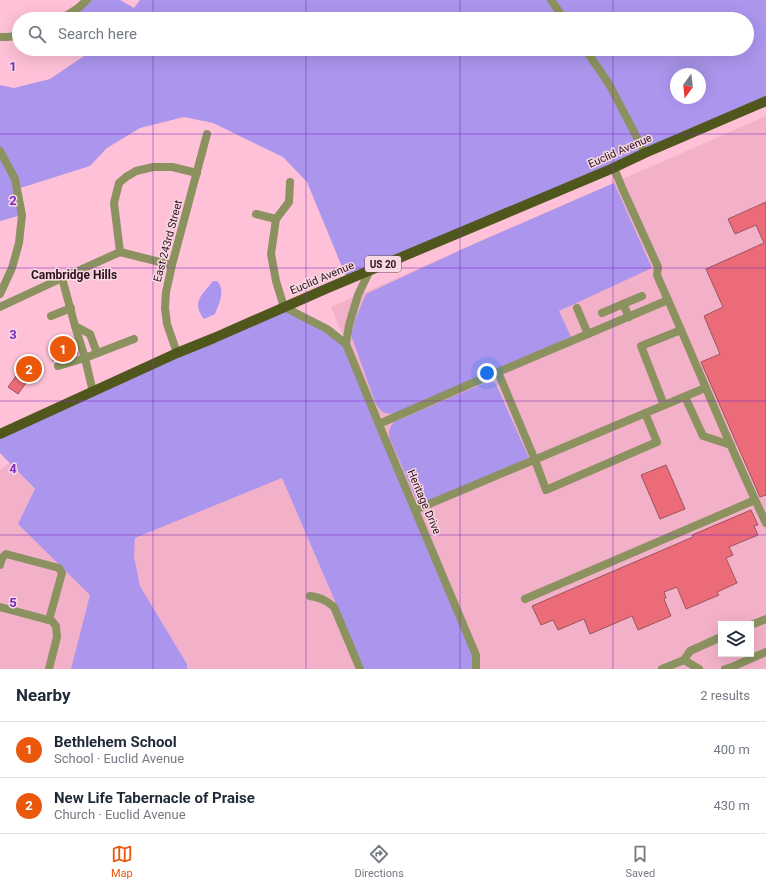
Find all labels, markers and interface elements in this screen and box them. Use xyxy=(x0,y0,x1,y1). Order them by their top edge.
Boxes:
search box xyxy=(12,12,754,56)
icon: search xyxy=(26,23,48,45)
text: Search here xyxy=(58,25,137,43)
text: 1 xyxy=(9,59,17,74)
north arrow xyxy=(670,68,706,104)
street label: Euclid Avenue xyxy=(586,131,654,171)
text: 2 xyxy=(9,193,17,208)
street label: East 243rd Street xyxy=(151,198,185,283)
road number: US 20 xyxy=(365,256,401,272)
street label: Euclid Avenue xyxy=(288,259,356,297)
district label: Cambridge Hills xyxy=(31,268,117,282)
text: 3 xyxy=(9,327,17,342)
pin: 1 xyxy=(50,334,76,364)
pin: 2 xyxy=(16,354,42,384)
your location xyxy=(477,363,497,383)
text: 4 xyxy=(9,461,17,476)
street label: Heritage Drive xyxy=(405,468,444,536)
text: 5 xyxy=(9,595,17,610)
map controls xyxy=(718,621,754,657)
button: layers xyxy=(718,621,754,657)
text: Nearby xyxy=(16,685,71,705)
text: 2 results xyxy=(700,688,750,703)
text: Bethlehem School xyxy=(54,733,177,751)
text: 1 xyxy=(25,742,33,757)
text: 400 m xyxy=(713,742,750,757)
text: School · Euclid Avenue xyxy=(54,751,184,766)
text: New Life Tabernacle of Praise xyxy=(54,789,255,807)
text: 2 xyxy=(25,798,33,813)
text: 430 m xyxy=(713,798,750,813)
text: Church · Euclid Avenue xyxy=(54,807,186,822)
tab: Map xyxy=(111,843,133,880)
tab: Directions xyxy=(354,843,404,880)
tab: Saved xyxy=(625,843,655,880)

